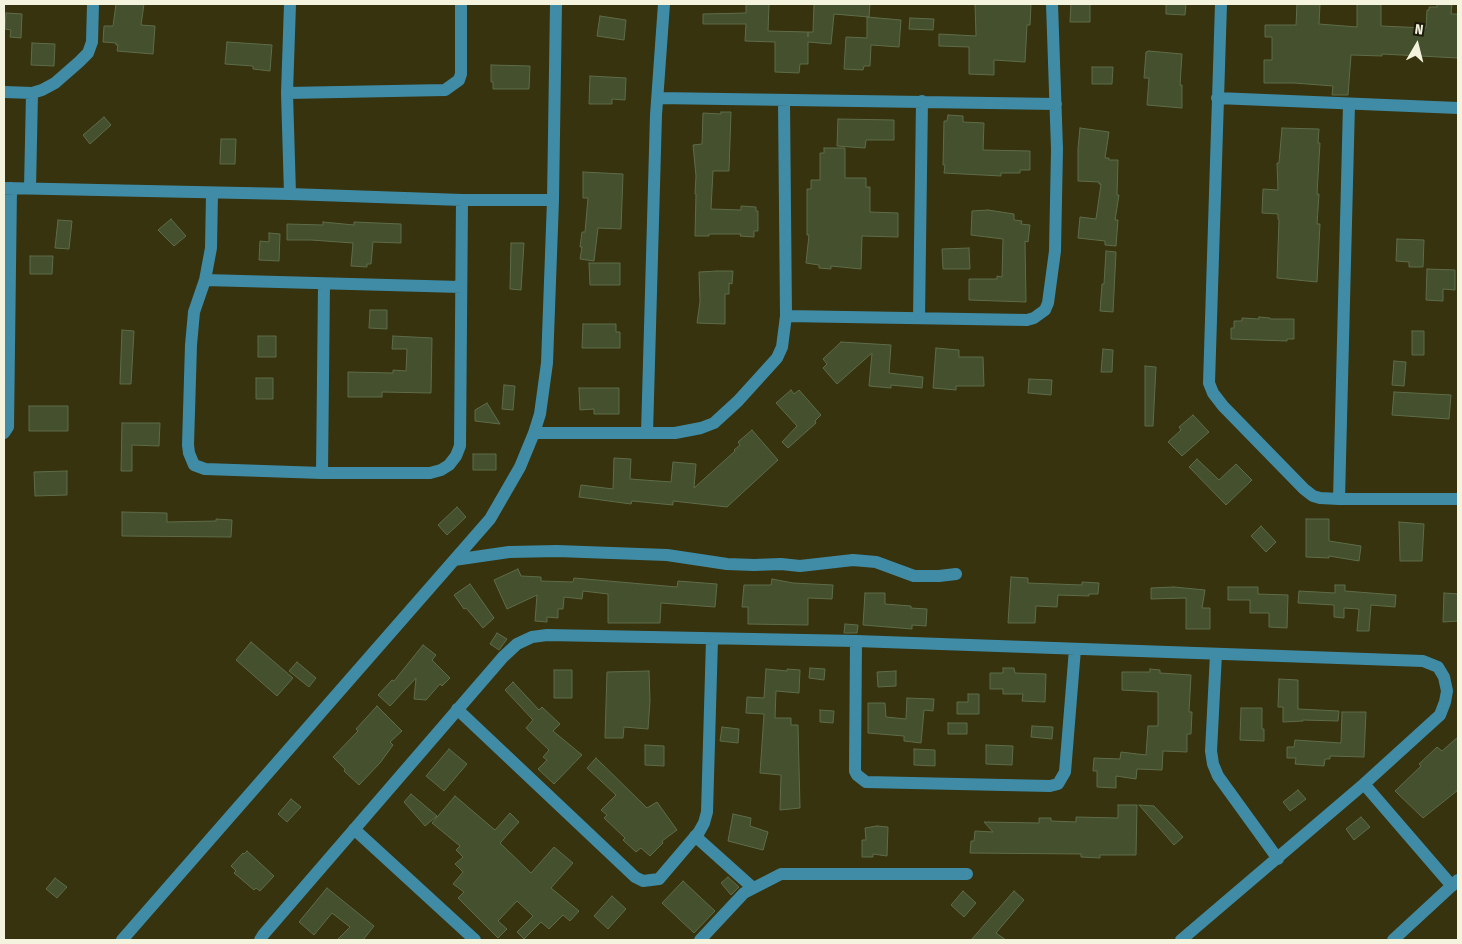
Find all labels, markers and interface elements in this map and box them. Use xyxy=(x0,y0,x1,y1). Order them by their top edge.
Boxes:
north arrow xyxy=(1392,20,1442,70)
text: N xyxy=(1414,21,1424,39)

